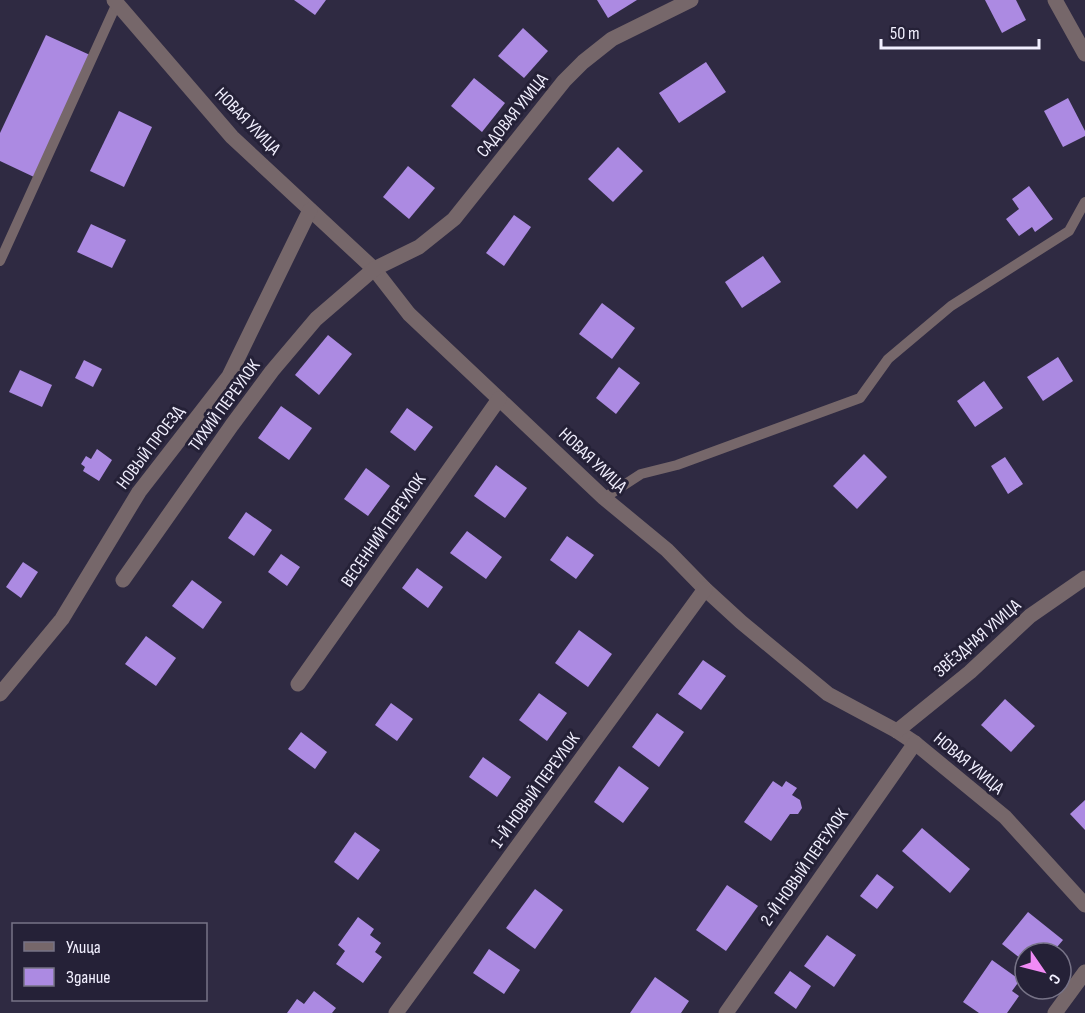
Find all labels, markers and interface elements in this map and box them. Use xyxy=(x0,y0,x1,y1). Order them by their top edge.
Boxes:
scale bar xyxy=(881,12,1038,50)
text: 50 m xyxy=(890,23,920,44)
street label: САДОВАЯ УЛИЦА xyxy=(472,69,553,161)
street label: НОВАЯ УЛИЦА xyxy=(210,83,285,160)
street label: ТИХИЙ ПЕРЕУЛОК xyxy=(184,355,265,455)
street label: НОВЫЙ ПРОЕЗД xyxy=(112,401,189,493)
street label: НОВАЯ УЛИЦА xyxy=(554,424,631,497)
street label: ВЕСЕННИЙ ПЕРЕУЛОК xyxy=(337,469,431,591)
street label: ЗВЁЗДНАЯ УЛИЦА xyxy=(930,595,1025,682)
street label: 1-Й НОВЫЙ ПЕРЕУЛОК xyxy=(487,728,585,852)
street label: НОВАЯ УЛИЦА xyxy=(929,728,1008,799)
street label: 2-Й НОВЫЙ ПЕРЕУЛОК xyxy=(756,804,853,930)
legend xyxy=(12,923,207,1001)
text: Улица xyxy=(66,937,101,958)
north arrow xyxy=(1013,941,1073,1001)
text: Здание xyxy=(66,967,111,988)
text: С xyxy=(1044,970,1064,988)

